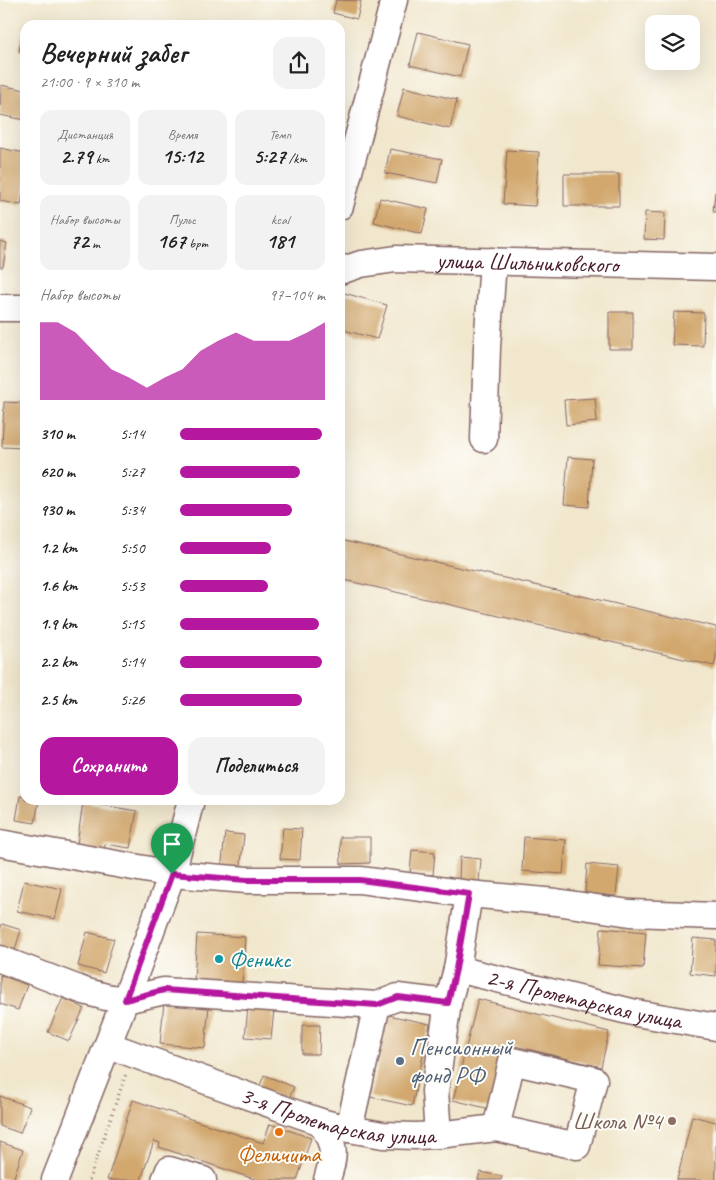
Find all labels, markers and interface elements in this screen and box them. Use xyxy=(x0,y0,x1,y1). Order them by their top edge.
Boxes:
map controls xyxy=(645,15,700,70)
button: layers xyxy=(645,15,700,70)
text: Вечерний забег xyxy=(40,35,187,70)
button: share xyxy=(273,37,325,89)
text: 21:00 · 9 × 310 m xyxy=(40,72,139,92)
text: Дистанция xyxy=(57,126,113,143)
text: Время xyxy=(168,126,197,143)
text: Темп xyxy=(269,126,291,143)
text: 2.79 xyxy=(60,143,92,169)
text: 15:12 xyxy=(162,143,203,169)
text: 5:27 xyxy=(253,143,285,169)
text: km xyxy=(92,150,109,167)
text: /km xyxy=(285,150,307,167)
text: Набор высоты xyxy=(50,211,120,228)
text: Пульс xyxy=(169,211,196,228)
text: kcal xyxy=(271,211,289,228)
text: 72 xyxy=(70,228,89,254)
text: 167 xyxy=(157,228,186,254)
text: 181 xyxy=(266,228,294,254)
text: m xyxy=(89,235,100,252)
text: bpm xyxy=(186,235,208,252)
street label: улица Шильниковского xyxy=(434,245,621,280)
text: Набор высоты xyxy=(40,285,119,305)
text: 97–104 m xyxy=(269,285,325,305)
text: 310 m xyxy=(40,424,75,444)
text: 5:14 xyxy=(120,424,145,444)
text: 620 m xyxy=(40,462,75,482)
text: 5:27 xyxy=(120,462,145,482)
text: 930 m xyxy=(40,500,74,520)
text: 5:34 xyxy=(120,500,145,520)
text: 1.2 km xyxy=(40,538,77,558)
text: 5:50 xyxy=(120,538,145,558)
text: 1.6 km xyxy=(40,576,78,596)
text: 5:53 xyxy=(120,576,145,596)
text: 1.9 km xyxy=(40,614,77,634)
text: 5:15 xyxy=(120,614,145,634)
text: 2.2 km xyxy=(40,652,77,672)
text: 5:14 xyxy=(120,652,145,672)
text: 2.5 km xyxy=(40,690,77,710)
text: 5:26 xyxy=(120,690,145,710)
button: Сохранить xyxy=(40,737,178,795)
button: Поделиться xyxy=(188,737,325,795)
pin xyxy=(151,823,193,874)
icon: arrive xyxy=(158,830,186,858)
place label: Феникс xyxy=(229,944,292,974)
marker: Феникс xyxy=(213,953,225,965)
street label: 2-я Пролетарская улица xyxy=(483,962,686,1036)
place label: Пенсионный фонд РФ xyxy=(410,1032,514,1090)
marker: Пенсионный фонд РФ xyxy=(394,1055,406,1067)
street label: 3-я Пролетарская улица xyxy=(236,1080,438,1151)
place label: Школа №4 xyxy=(573,1106,664,1136)
marker: Школа №4 xyxy=(666,1115,678,1127)
marker: Феличита xyxy=(273,1126,285,1138)
place label: Феличита xyxy=(237,1139,322,1169)

